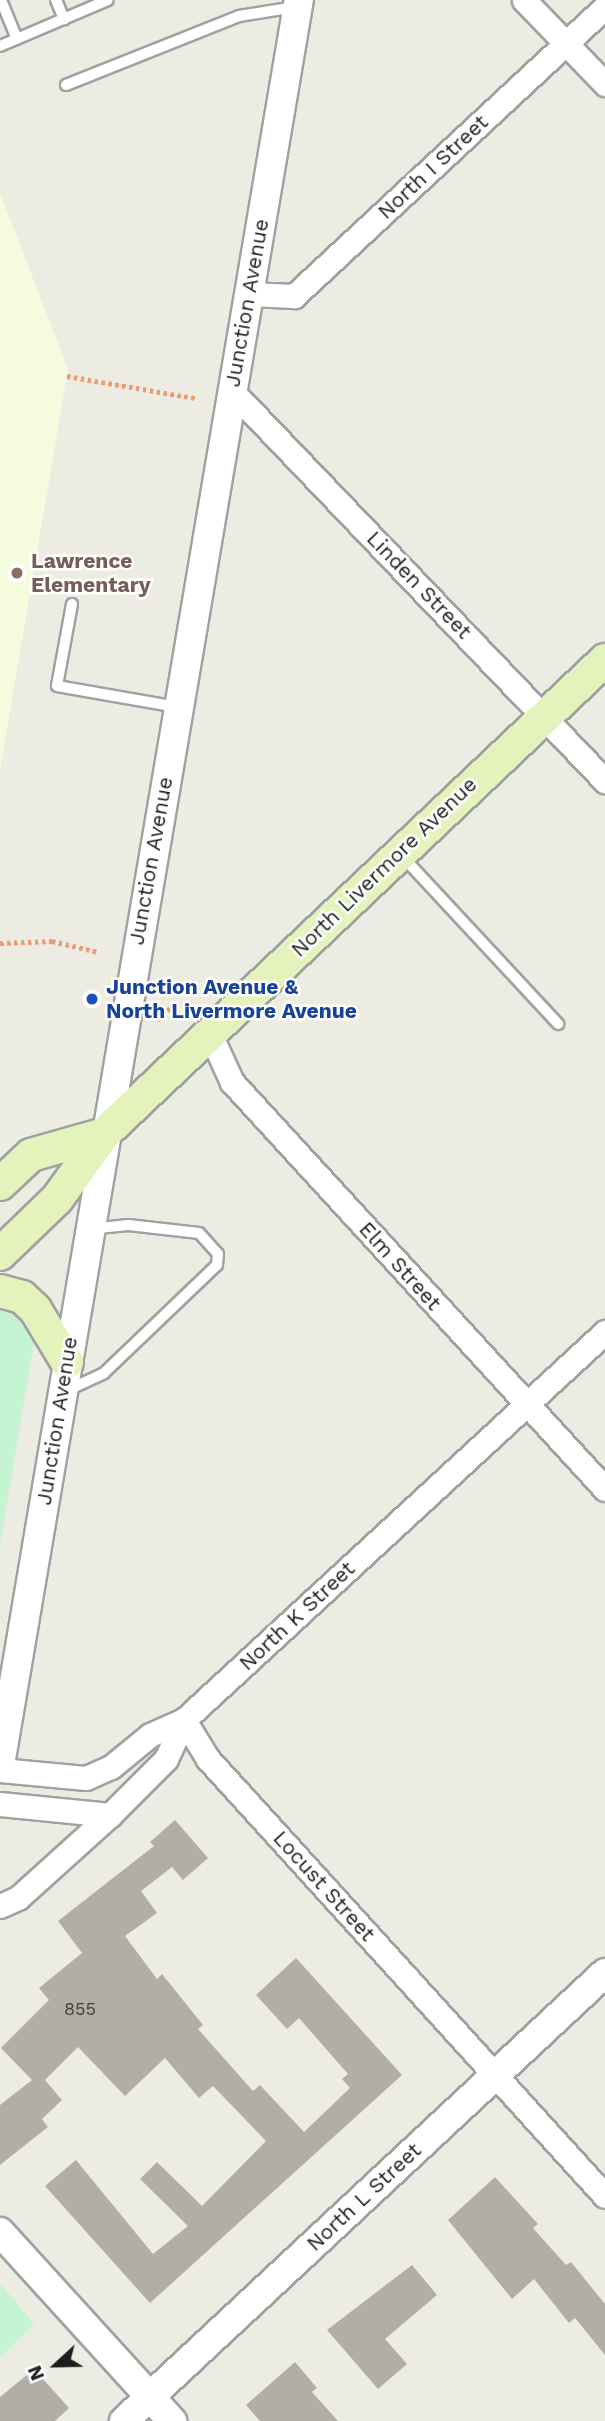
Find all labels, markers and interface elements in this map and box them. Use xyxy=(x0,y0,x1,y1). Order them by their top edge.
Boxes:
street label: North I Street xyxy=(373,110,493,224)
street label: Junction Avenue xyxy=(220,217,274,389)
street label: Linden Street xyxy=(361,526,477,644)
place label: Lawrence Elementary xyxy=(31,548,151,598)
marker: Lawrence Elementary xyxy=(9,565,25,581)
street label: North Livermore Avenue xyxy=(286,771,482,963)
street label: Junction Avenue xyxy=(124,775,178,947)
place label: Junction Avenue & North Livermore Avenue xyxy=(106,974,357,1024)
marker: Junction Avenue & North Livermore Avenue xyxy=(84,991,100,1007)
street label: Elm Street xyxy=(354,1217,446,1315)
street label: Junction Avenue xyxy=(31,1335,83,1507)
street label: North K Street xyxy=(234,1556,360,1676)
street label: Locust Street xyxy=(268,1826,380,1946)
house number: 855 xyxy=(64,1998,96,2020)
street label: North L Street xyxy=(301,2137,427,2257)
north arrow xyxy=(21,2330,91,2400)
text: N xyxy=(23,2362,49,2384)

